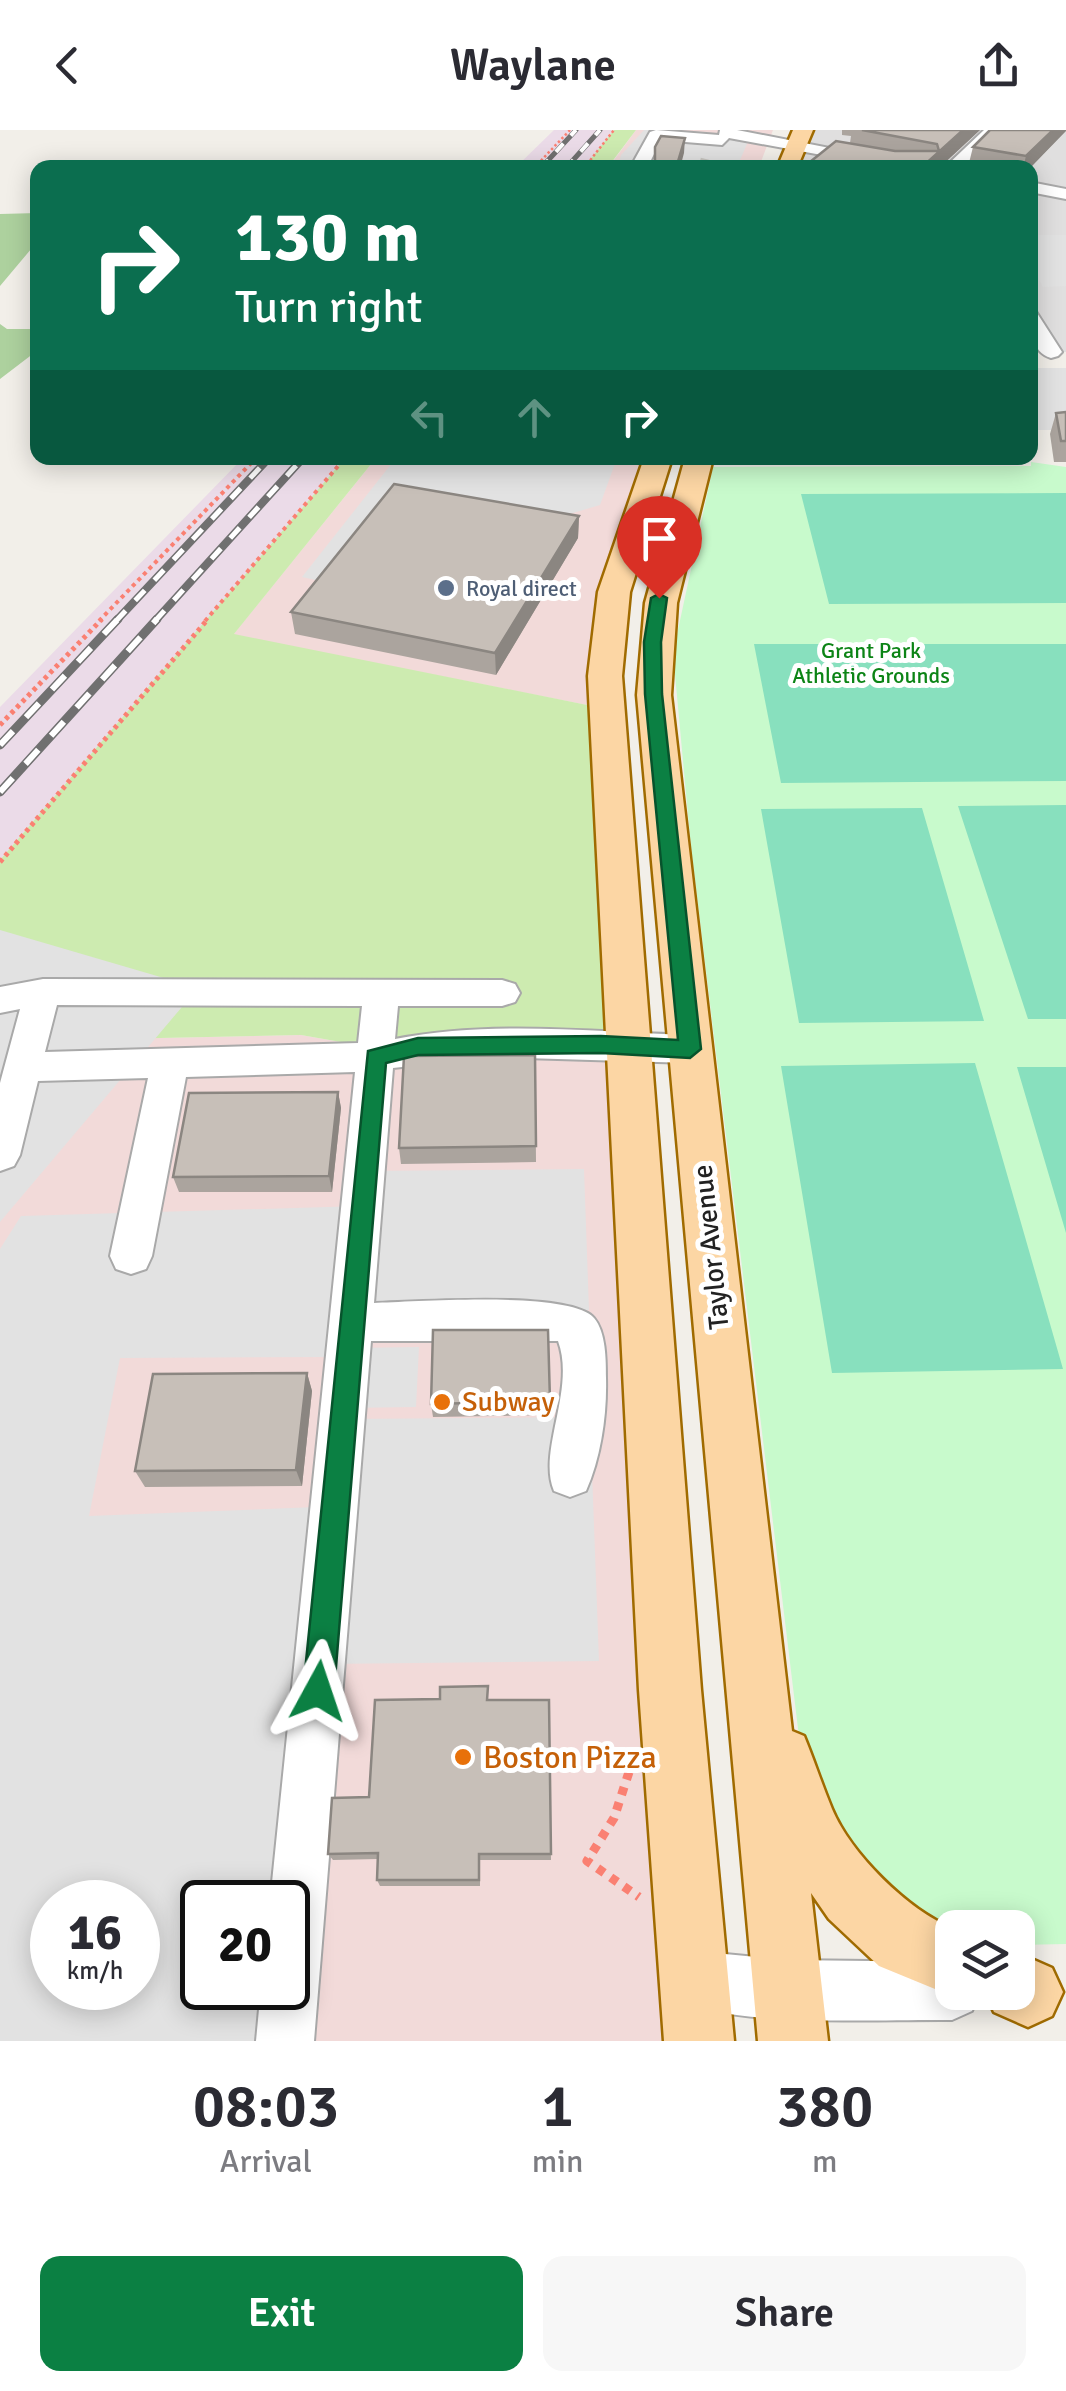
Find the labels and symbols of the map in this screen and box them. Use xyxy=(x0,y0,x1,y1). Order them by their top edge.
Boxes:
pin xyxy=(617,496,702,599)
place label: Royal direct xyxy=(466,575,577,602)
marker: Royal direct xyxy=(435,577,457,599)
park label: Grant Park Athletic Grounds xyxy=(792,637,950,689)
street label: Taylor Avenue xyxy=(685,1163,737,1331)
place label: Subway xyxy=(462,1385,555,1419)
marker: Subway xyxy=(431,1391,453,1413)
position arrow xyxy=(266,1639,370,1743)
place label: Boston Pizza xyxy=(483,1738,657,1777)
marker: Boston Pizza xyxy=(452,1746,474,1768)
speed limit sign: 20 xyxy=(180,1880,310,2010)

